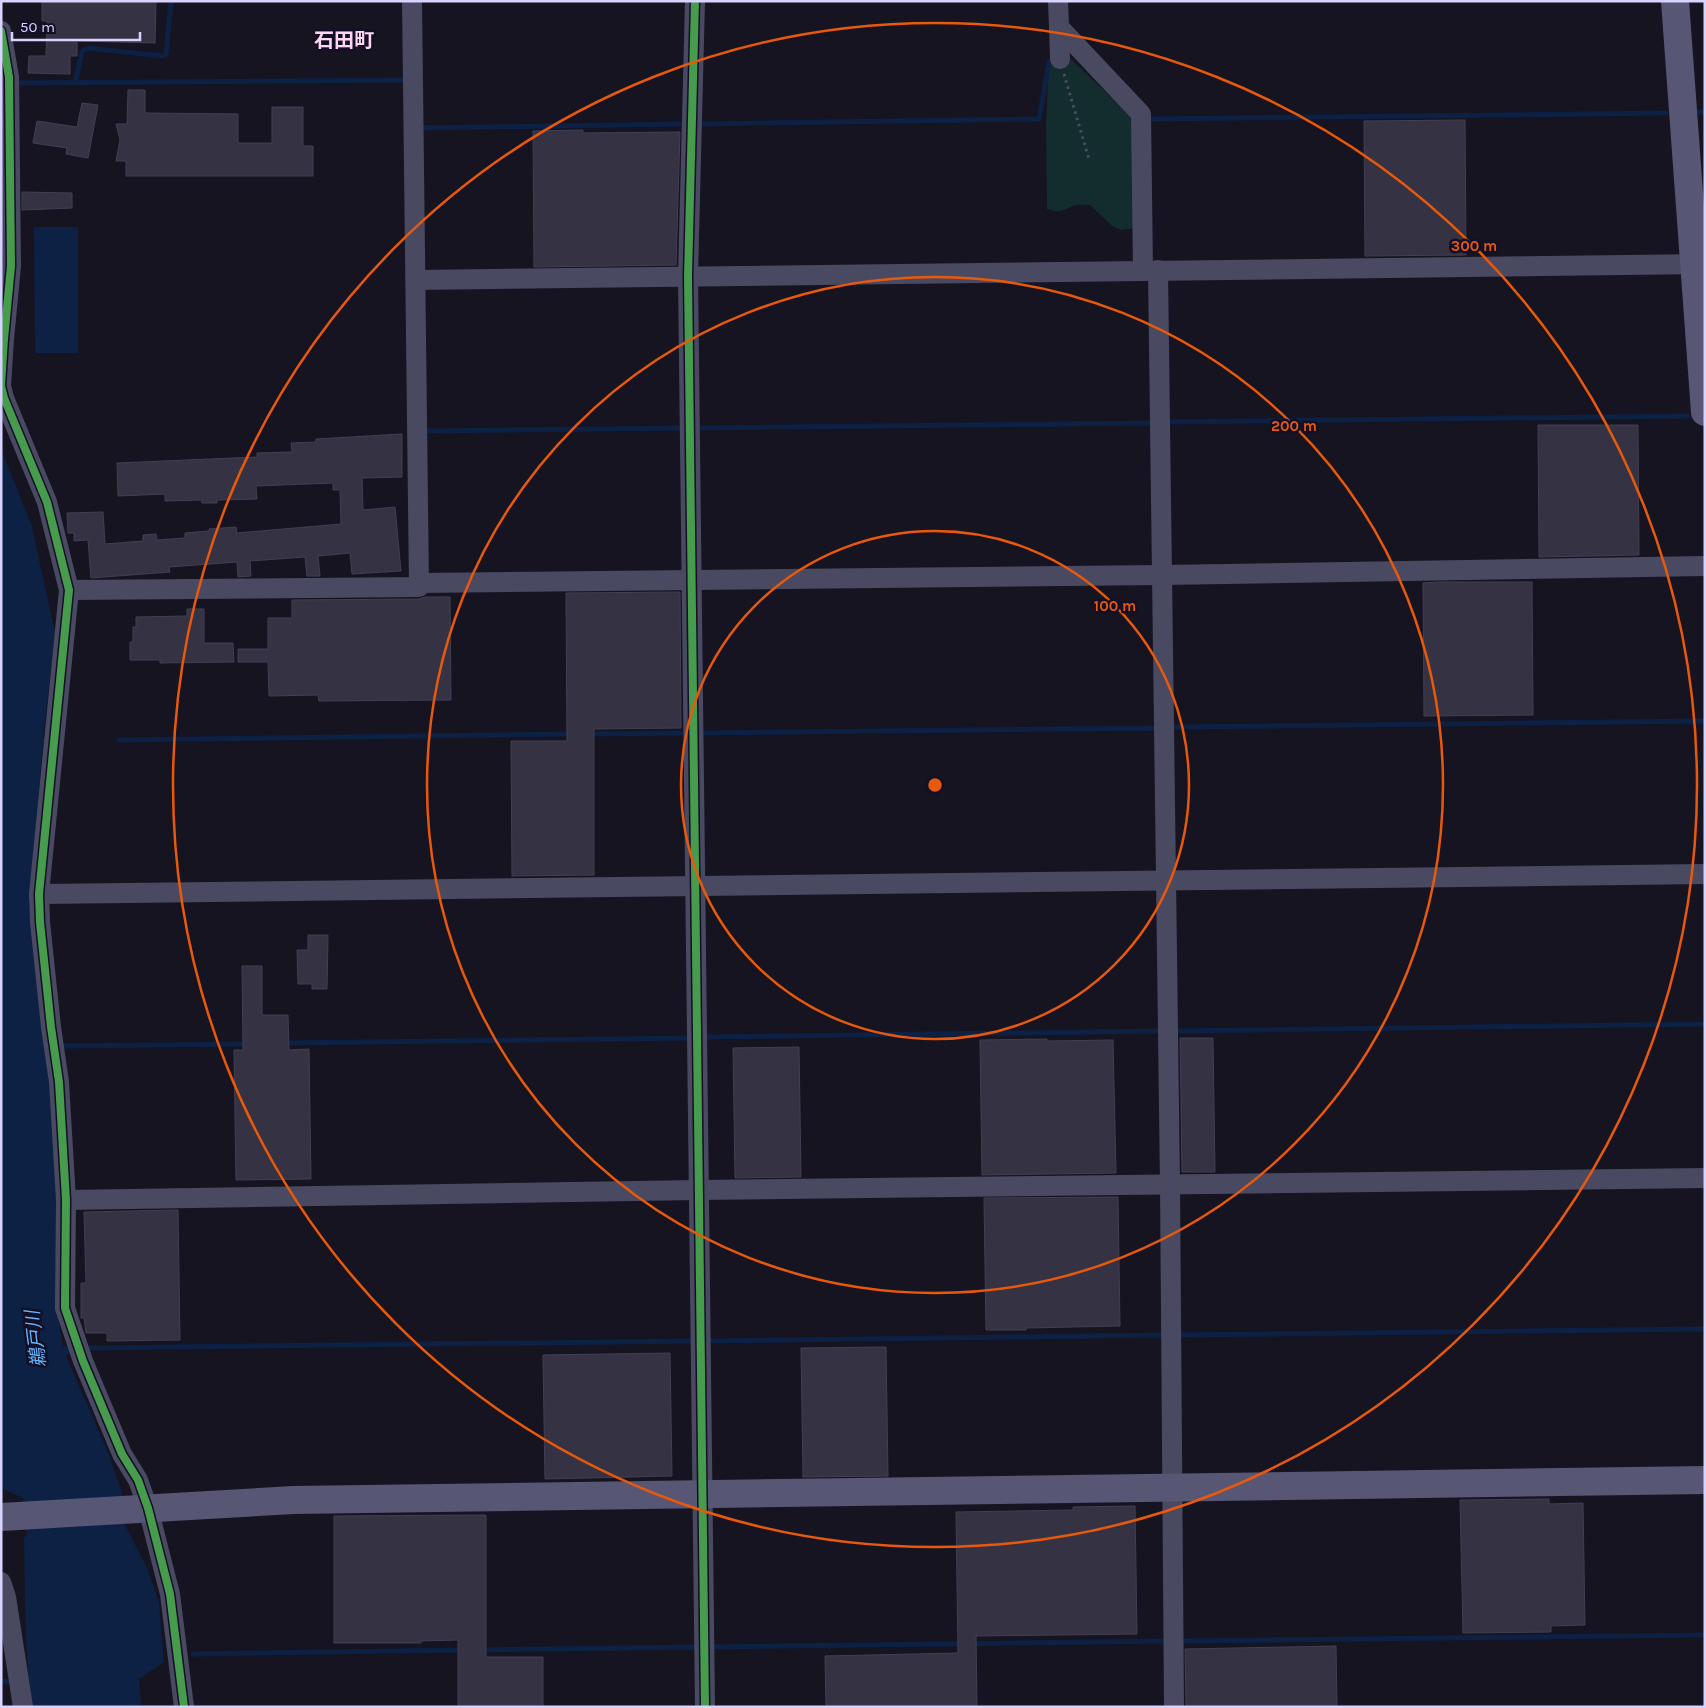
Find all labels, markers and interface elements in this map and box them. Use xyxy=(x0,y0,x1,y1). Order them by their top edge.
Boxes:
scale bar xyxy=(12,10,140,42)
text: 50 m xyxy=(20,18,55,36)
district label: 石田町 xyxy=(314,29,374,52)
text: 300 m xyxy=(1451,237,1497,255)
text: 200 m xyxy=(1271,417,1317,435)
text: 100 m xyxy=(1094,597,1136,615)
centre of rings xyxy=(926,776,944,794)
water label: 鵜戸川 xyxy=(21,1307,50,1369)

